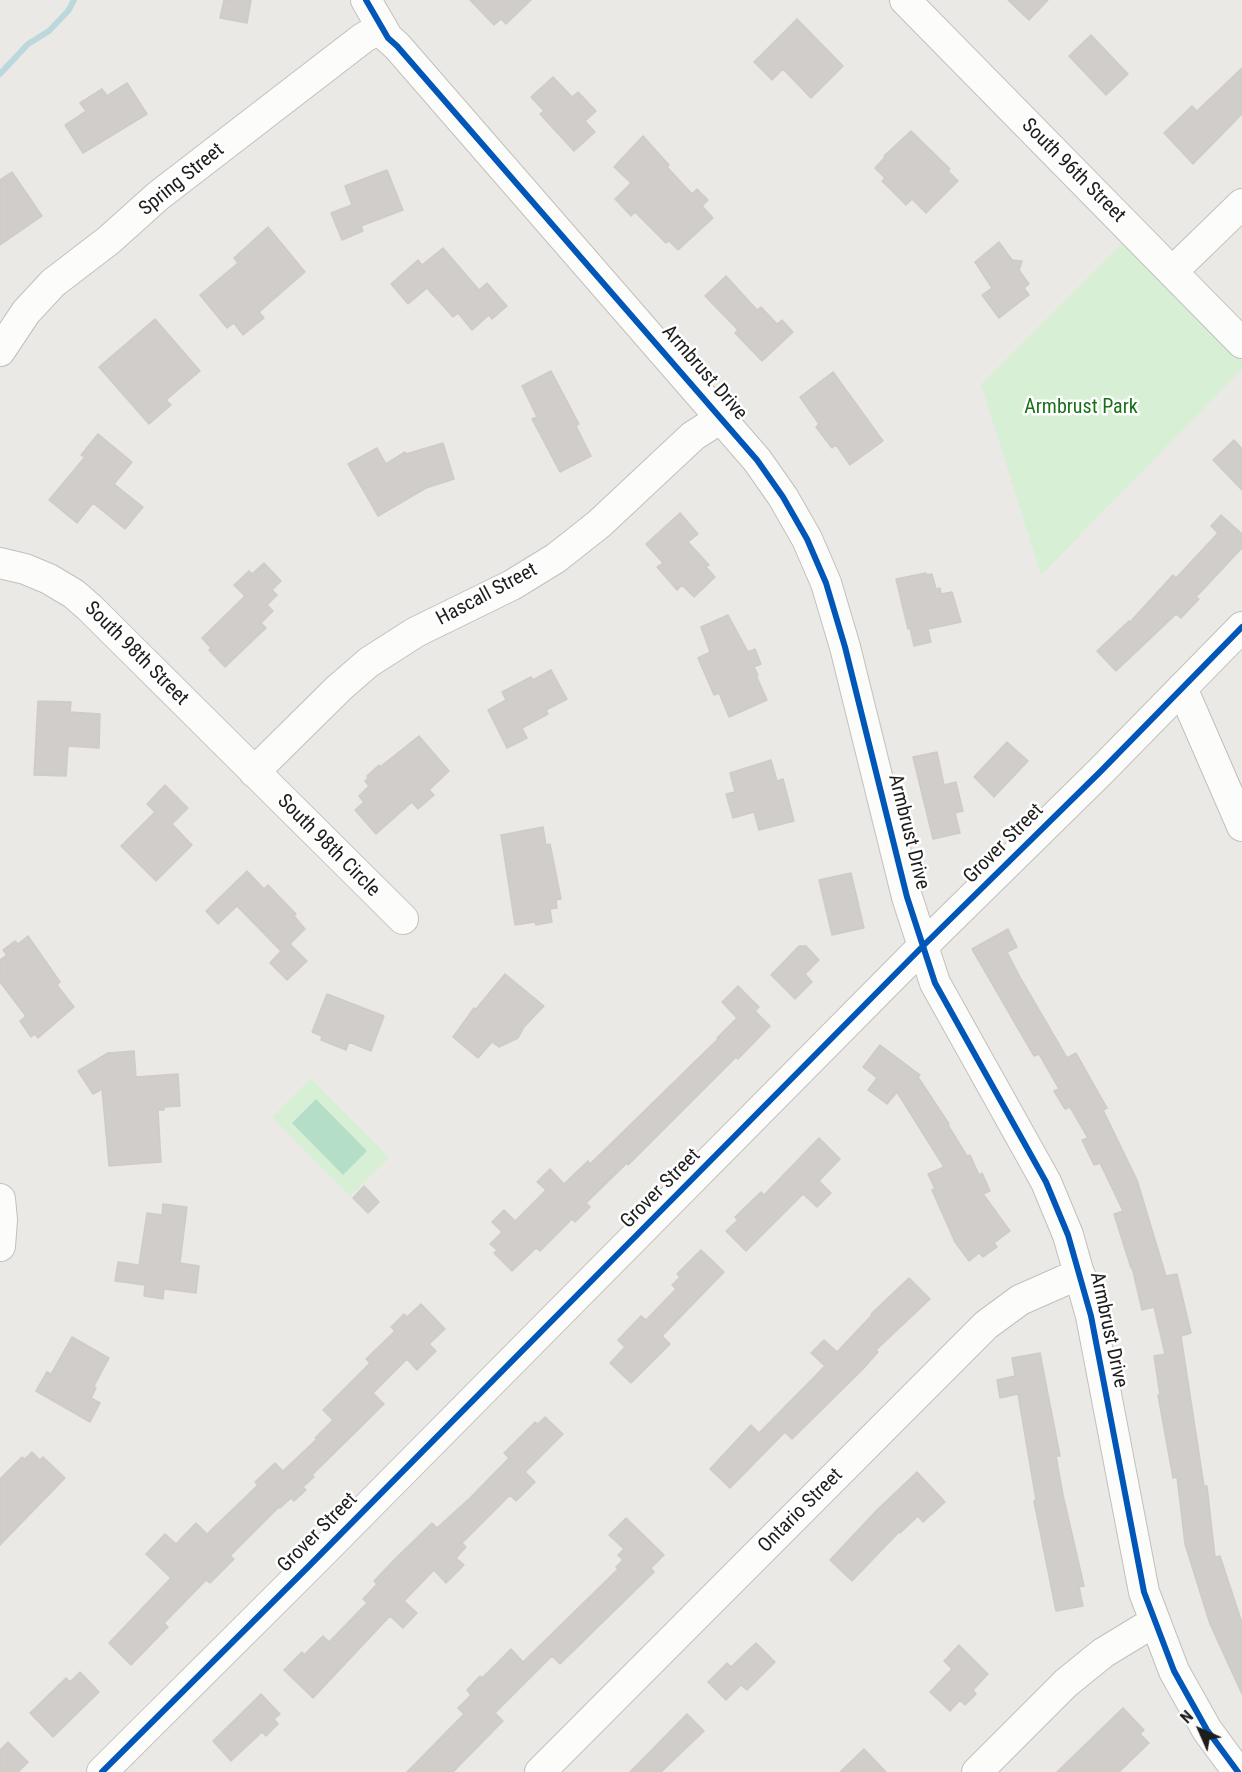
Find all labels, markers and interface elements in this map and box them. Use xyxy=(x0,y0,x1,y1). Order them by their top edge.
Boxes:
street label: South 96th Street xyxy=(1016,114,1130,228)
street label: Spring Street xyxy=(135,139,229,221)
street label: Armbrust Drive xyxy=(656,321,752,425)
park label: Armbrust Park xyxy=(1024,396,1138,420)
street label: Hascall Street xyxy=(433,558,541,632)
street label: South 98th Street xyxy=(79,597,193,711)
street label: Armbrust Drive xyxy=(882,772,934,892)
street label: South 98th Circle xyxy=(272,790,384,902)
street label: Grover Street xyxy=(959,799,1049,889)
street label: Grover Street xyxy=(616,1144,706,1234)
street label: Armbrust Drive xyxy=(1084,1270,1132,1390)
street label: Ontario Street xyxy=(754,1464,848,1558)
street label: Grover Street xyxy=(273,1488,363,1578)
north arrow xyxy=(1170,1700,1230,1760)
text: N xyxy=(1177,1707,1197,1727)

